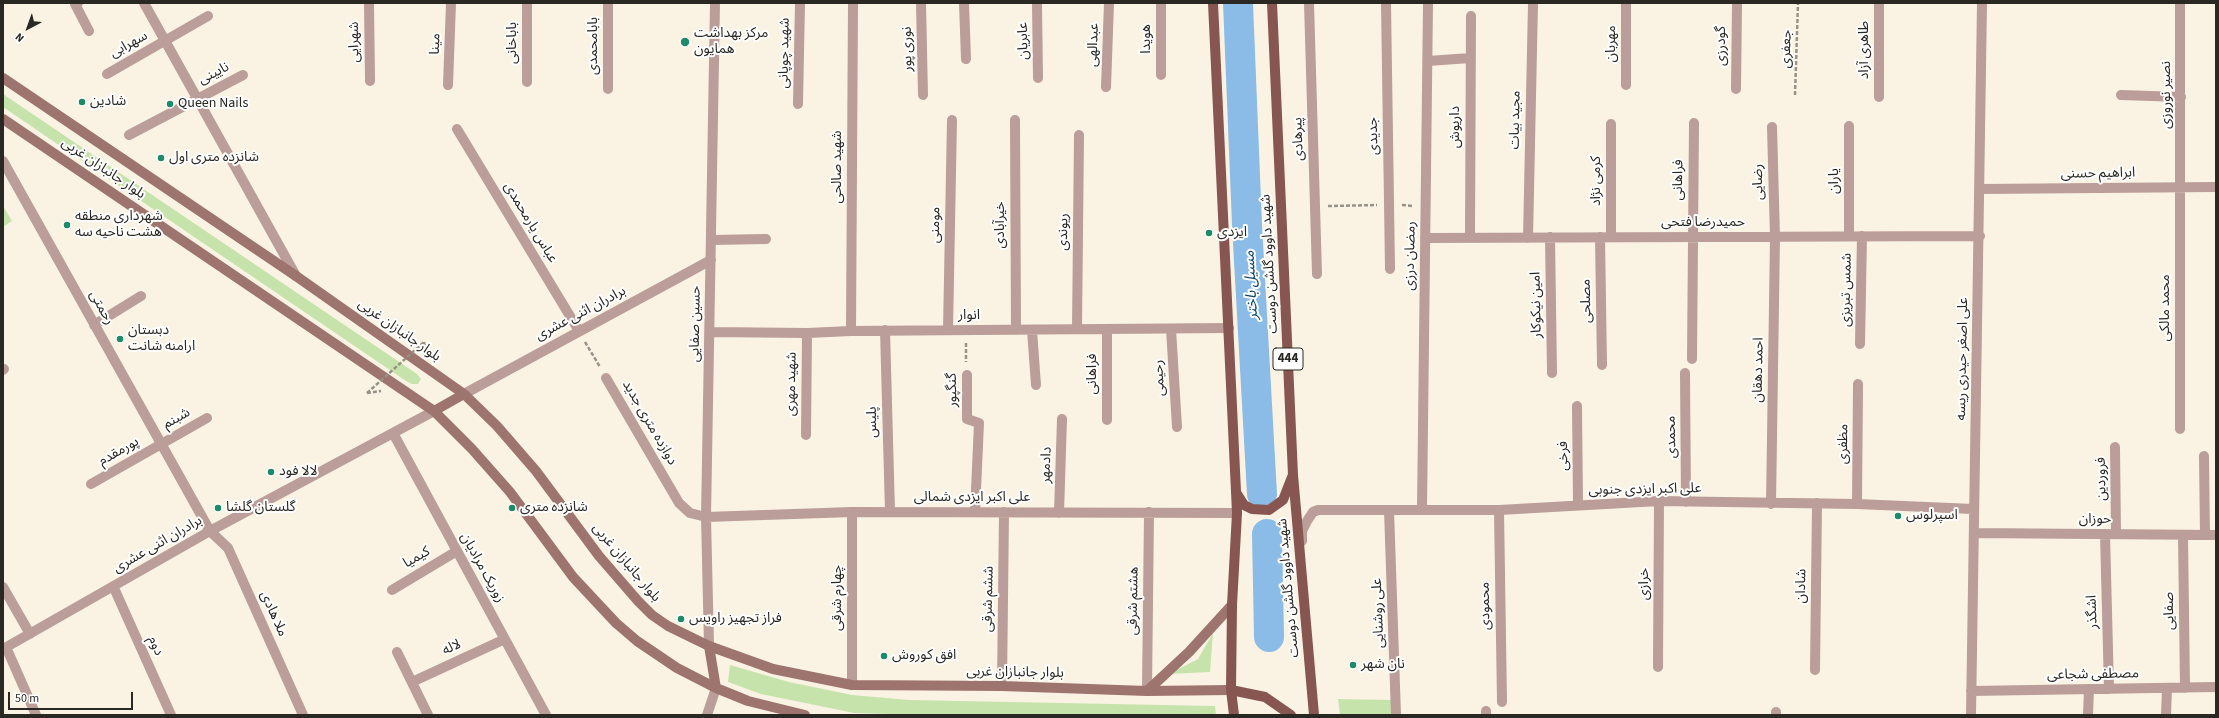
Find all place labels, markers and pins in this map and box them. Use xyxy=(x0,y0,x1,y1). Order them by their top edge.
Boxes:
place label: مرکز بهداشت همایون xyxy=(694,26,768,58)
marker: مرکز بهداشت همایون xyxy=(679,36,691,48)
place label: شادین xyxy=(90,94,126,110)
place label: Queen Nails xyxy=(178,96,248,112)
marker: شادین xyxy=(77,97,87,107)
marker: Queen Nails xyxy=(165,99,175,109)
place label: شانزده متری اول xyxy=(169,150,259,166)
marker: شانزده متری اول xyxy=(156,153,166,163)
place label: شهرداری منطقه هشت ناحیه سه xyxy=(75,209,163,242)
marker: شهرداری منطقه هشت ناحیه سه xyxy=(62,220,72,230)
place label: ایزدی xyxy=(1217,225,1247,241)
marker: ایزدی xyxy=(1204,228,1214,238)
place label: دبستان ارامنه شانت xyxy=(128,323,195,356)
marker: دبستان ارامنه شانت xyxy=(115,334,125,344)
place label: لالا فود xyxy=(279,464,318,480)
marker: لالا فود xyxy=(266,467,276,477)
place label: گلستان گلشا xyxy=(226,500,295,516)
place label: شانزده متری xyxy=(520,500,588,516)
marker: گلستان گلشا xyxy=(213,503,223,513)
marker: شانزده متری xyxy=(507,503,517,513)
place label: اسپرلوس xyxy=(1906,508,1958,524)
marker: اسپرلوس xyxy=(1893,511,1903,521)
place label: فراز تجهیز راویس xyxy=(689,611,782,627)
marker: فراز تجهیز راویس xyxy=(676,614,686,624)
place label: افق کوروش xyxy=(892,648,956,664)
marker: افق کوروش xyxy=(879,651,889,661)
place label: نان شهر xyxy=(1361,657,1405,673)
marker: نان شهر xyxy=(1348,660,1358,670)

